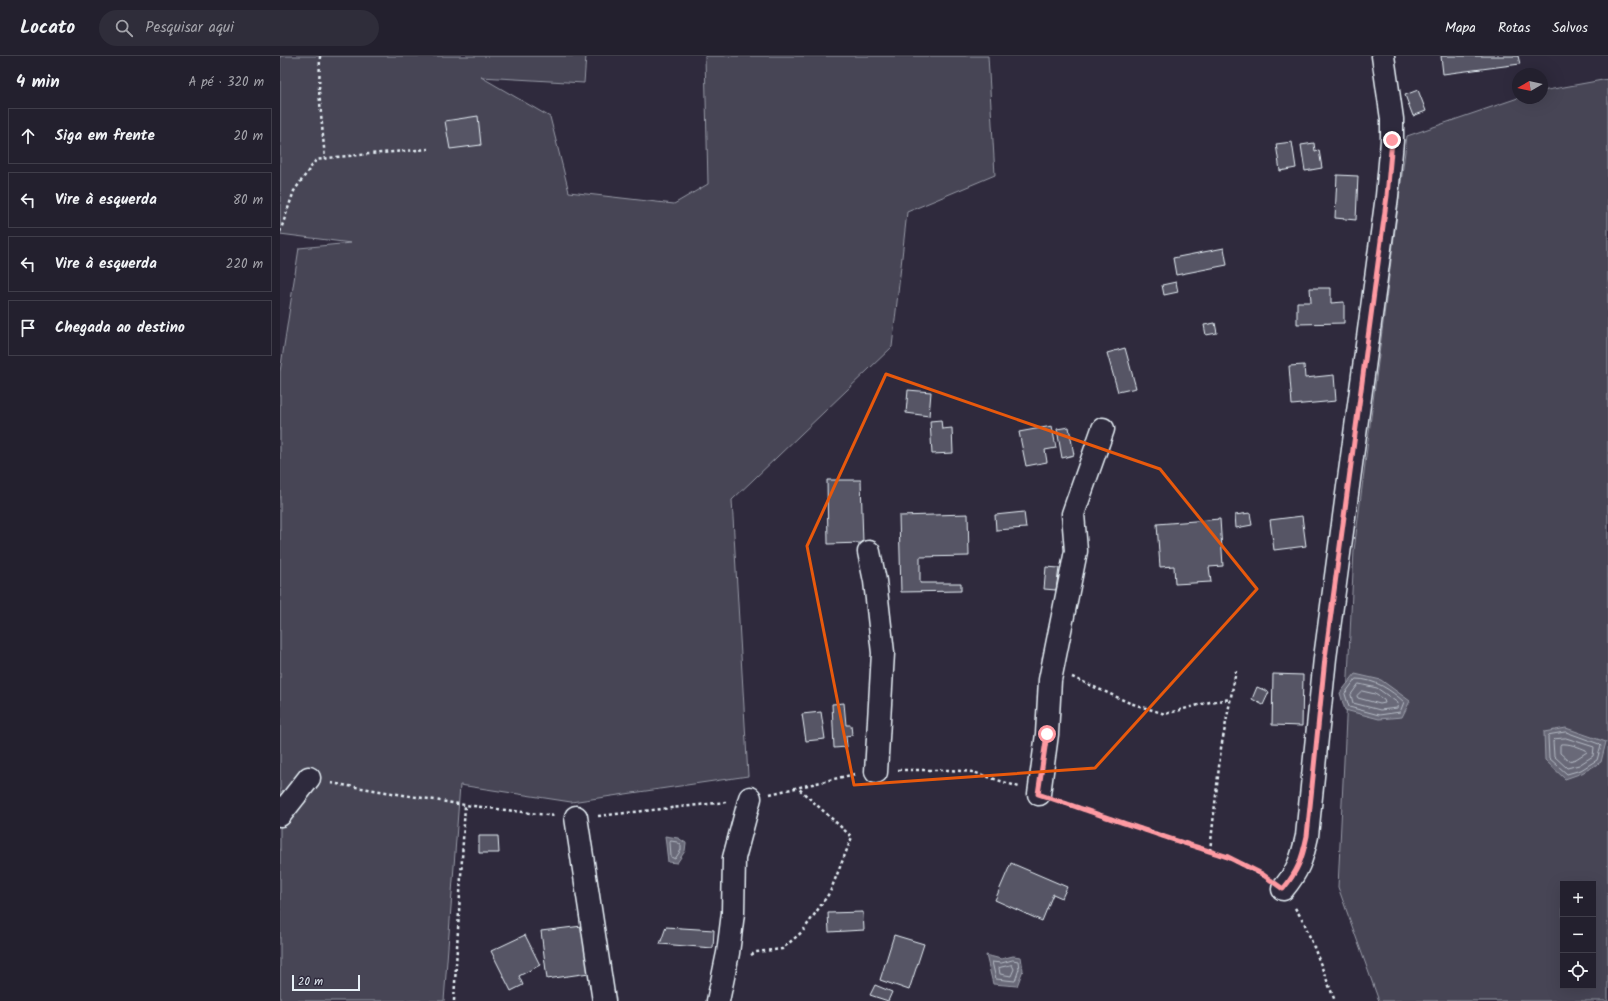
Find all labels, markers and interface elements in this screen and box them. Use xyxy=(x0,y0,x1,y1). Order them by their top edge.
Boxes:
search box xyxy=(99,10,379,46)
text: Locato xyxy=(20,13,75,43)
text: Pesquisar aqui xyxy=(145,16,234,40)
icon: search xyxy=(113,17,135,39)
text: Mapa xyxy=(1445,17,1476,39)
text: Rotas xyxy=(1498,17,1530,39)
text: Salvos xyxy=(1552,17,1588,39)
north arrow xyxy=(1512,68,1548,104)
text: 4 min xyxy=(16,69,60,96)
text: A pé · 320 m xyxy=(188,72,264,93)
text: Siga em frente xyxy=(55,124,155,148)
icon: ahead xyxy=(17,125,39,147)
text: 20 m xyxy=(233,126,263,147)
route end xyxy=(1383,131,1401,149)
text: Vire à esquerda xyxy=(55,188,157,212)
icon: left xyxy=(17,189,39,211)
text: 80 m xyxy=(233,190,263,211)
text: Vire à esquerda xyxy=(55,252,157,276)
icon: left xyxy=(17,253,39,275)
text: 220 m xyxy=(226,254,263,275)
text: Chegada ao destino xyxy=(55,316,185,340)
icon: arrive xyxy=(17,317,39,339)
route start xyxy=(1038,725,1056,743)
map controls xyxy=(1560,881,1596,989)
button: + xyxy=(1560,881,1596,917)
button: − xyxy=(1560,917,1596,953)
button: locate xyxy=(1560,953,1596,989)
scale bar xyxy=(292,973,360,992)
text: 20 m xyxy=(298,973,323,991)

